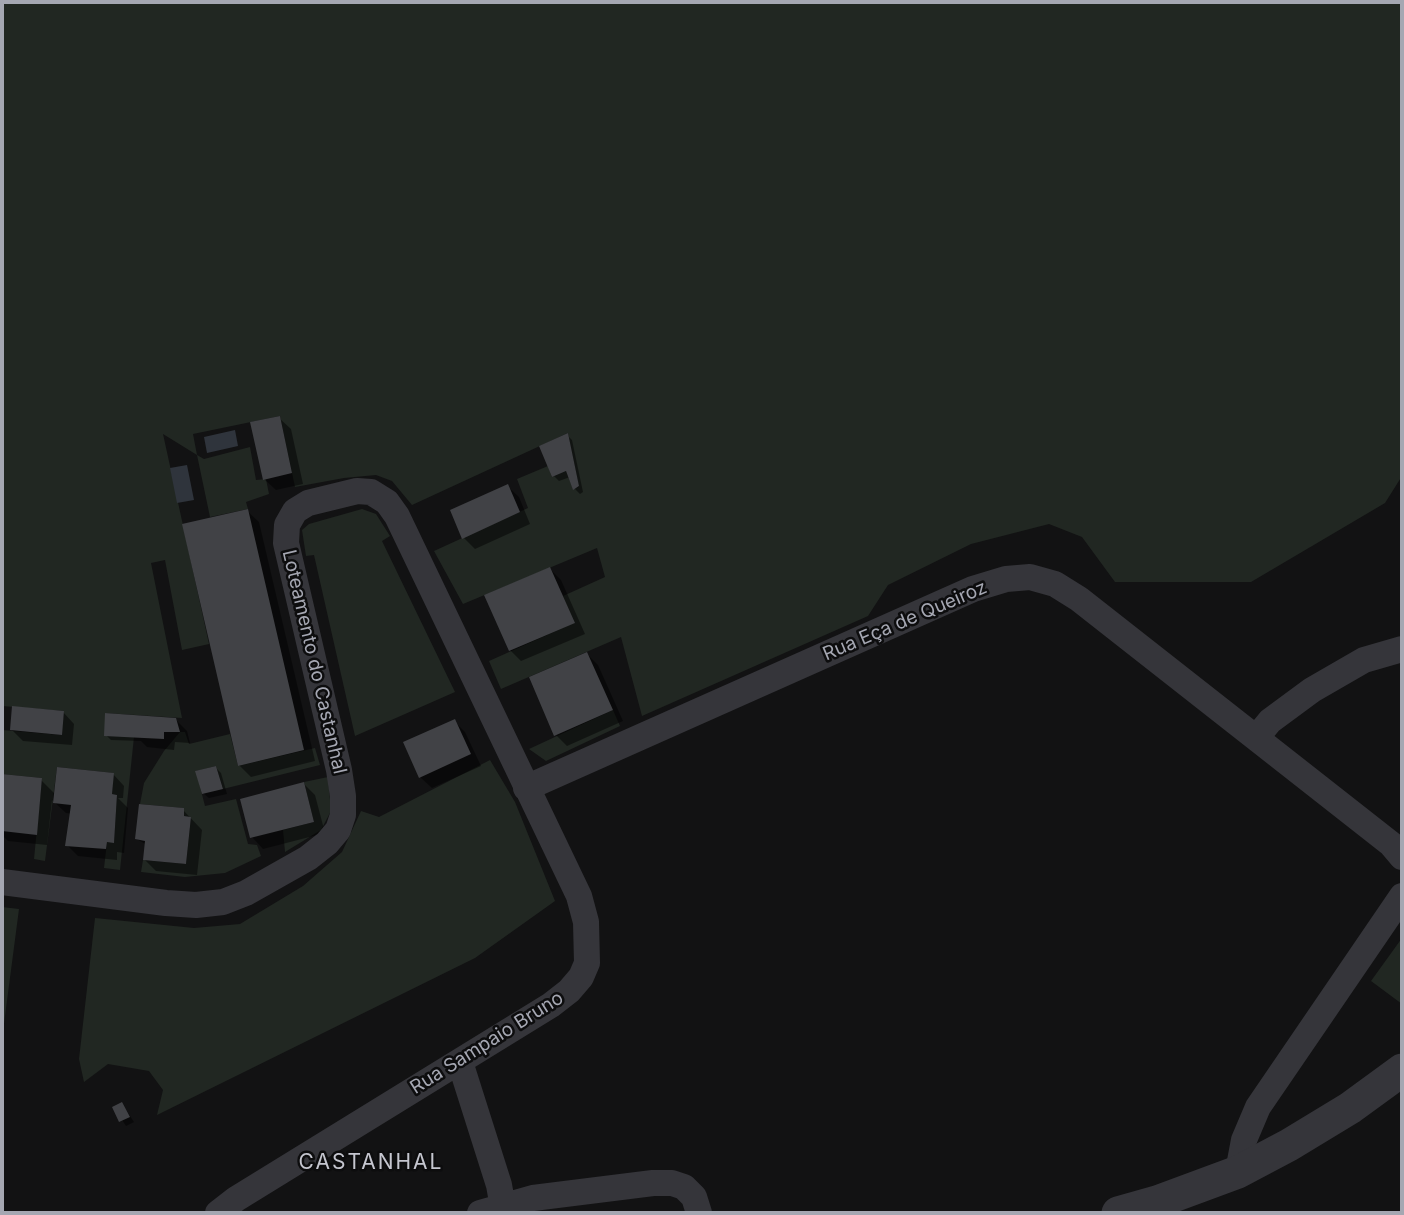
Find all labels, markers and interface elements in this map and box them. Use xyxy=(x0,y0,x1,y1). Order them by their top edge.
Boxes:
street label: Loteamento do Castanhal xyxy=(277,548,351,776)
street label: Rua Eça de Queiroz xyxy=(820,576,990,666)
street label: Rua Sampaio Bruno xyxy=(406,987,568,1099)
district label: CASTANHAL xyxy=(300,1150,442,1176)

